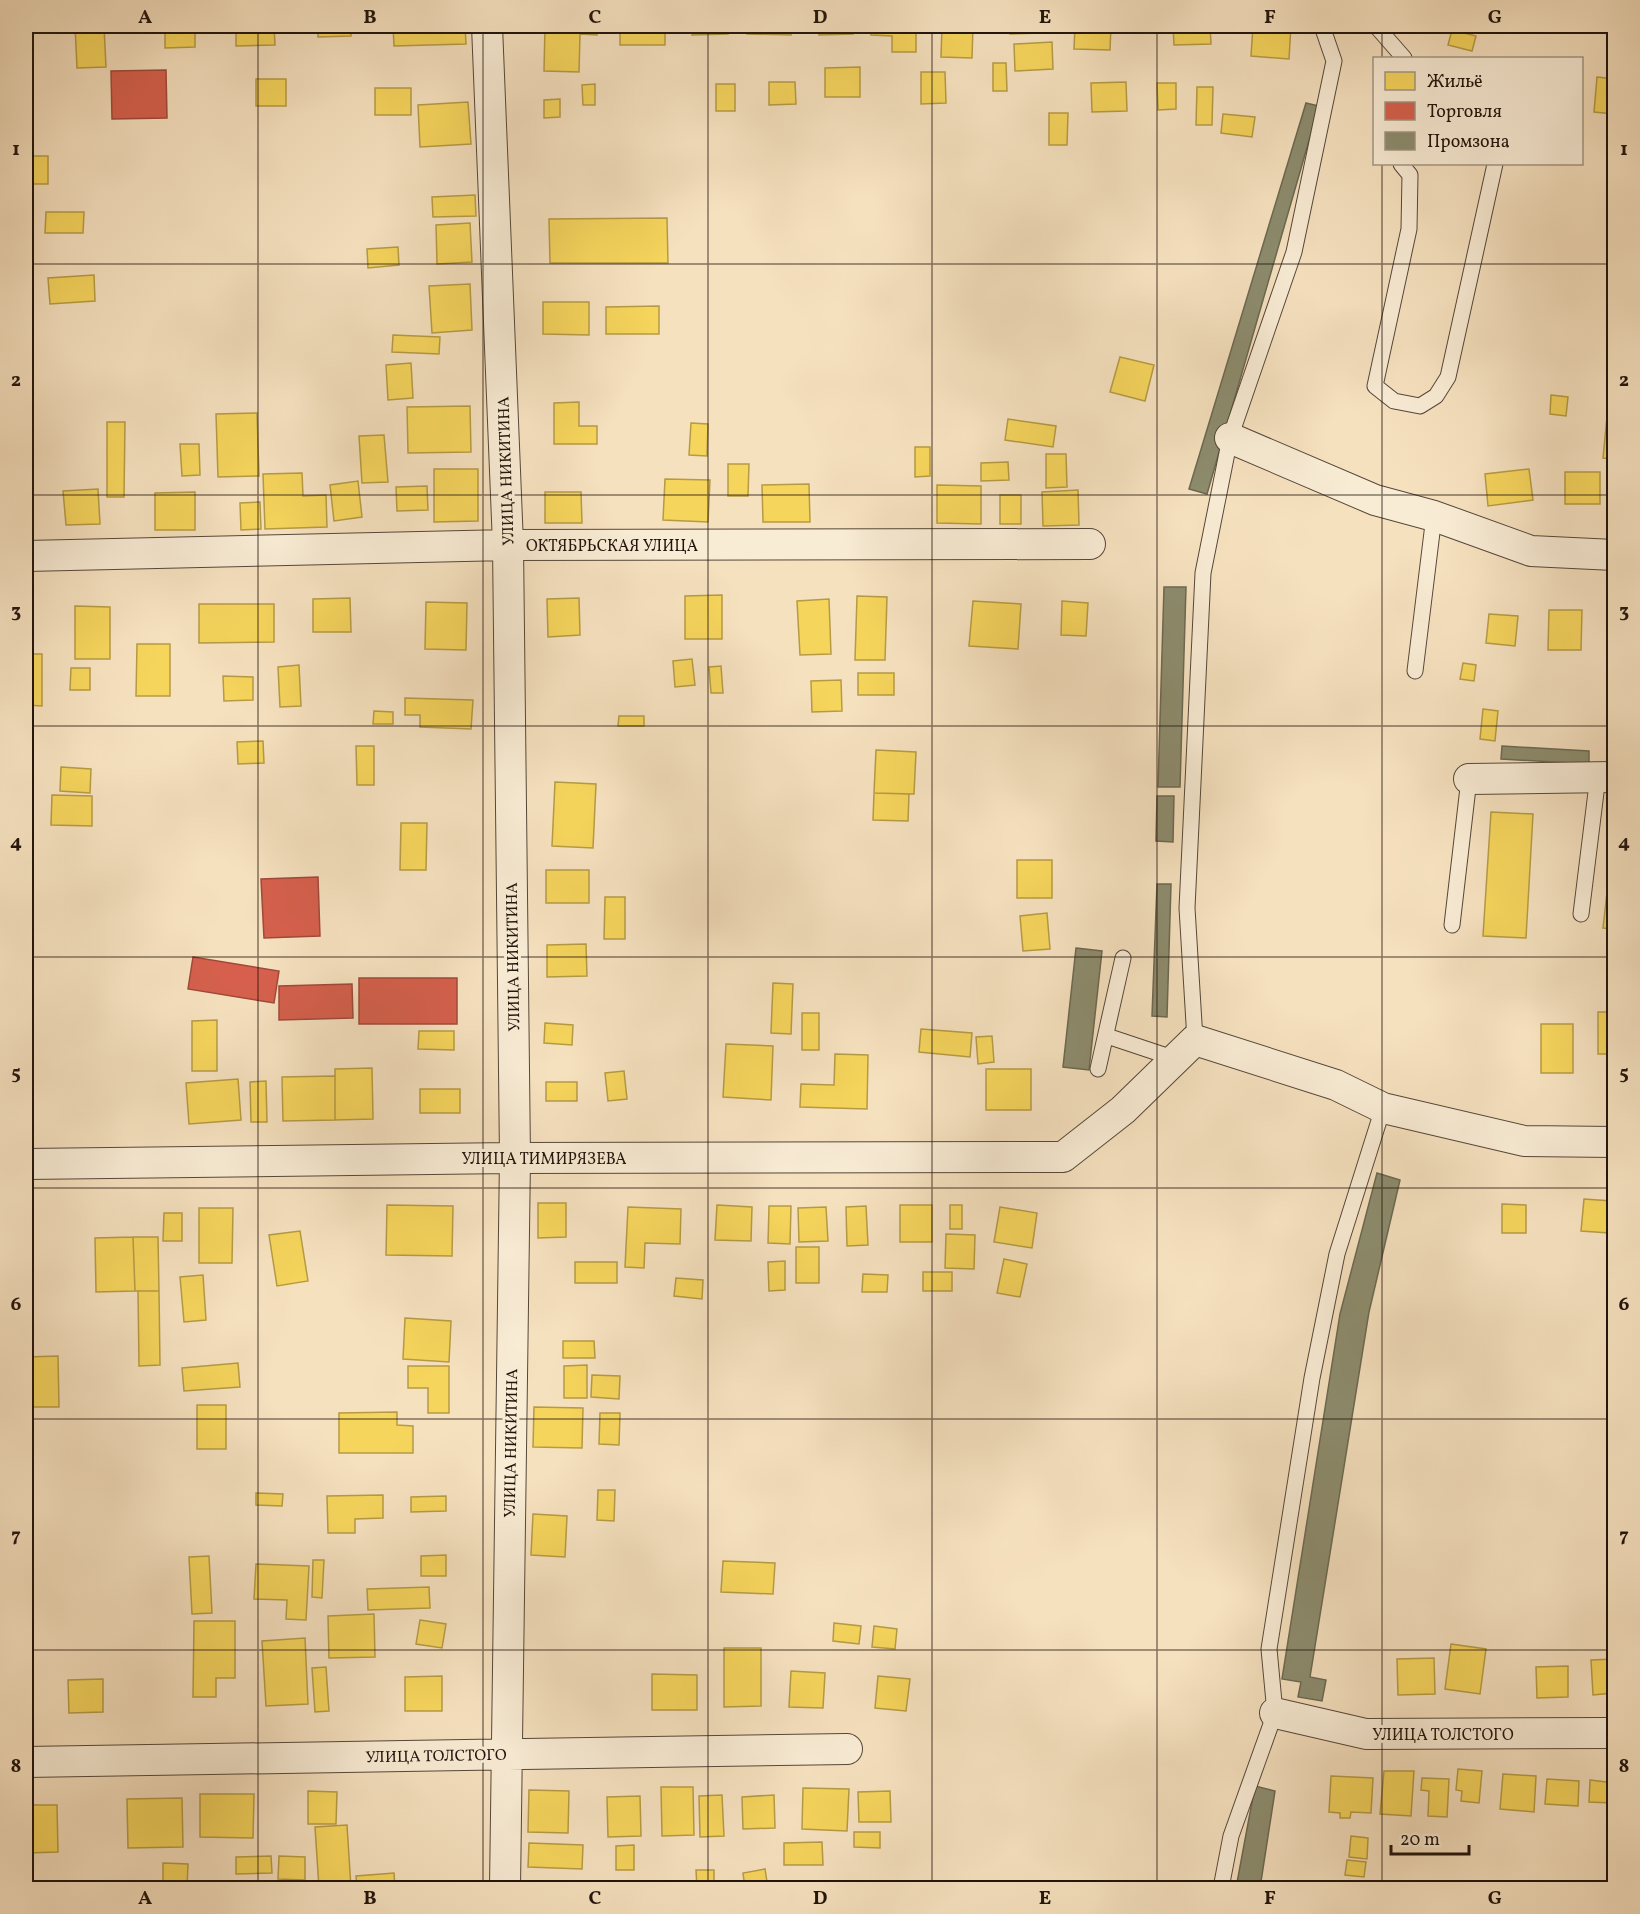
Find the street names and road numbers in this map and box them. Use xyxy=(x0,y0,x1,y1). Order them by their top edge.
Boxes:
street label: УЛИЦА НИКИТИНА xyxy=(493,396,521,546)
street label: ОКТЯБРЬСКАЯ УЛИЦА xyxy=(526,536,698,558)
street label: УЛИЦА НИКИТИНА xyxy=(502,882,526,1032)
street label: УЛИЦА ТИМИРЯЗЕВА xyxy=(461,1149,627,1171)
street label: УЛИЦА НИКИТИНА xyxy=(500,1368,524,1518)
street label: УЛИЦА ТОЛСТОГО xyxy=(1372,1725,1514,1747)
street label: УЛИЦА ТОЛСТОГО xyxy=(365,1745,507,1769)

